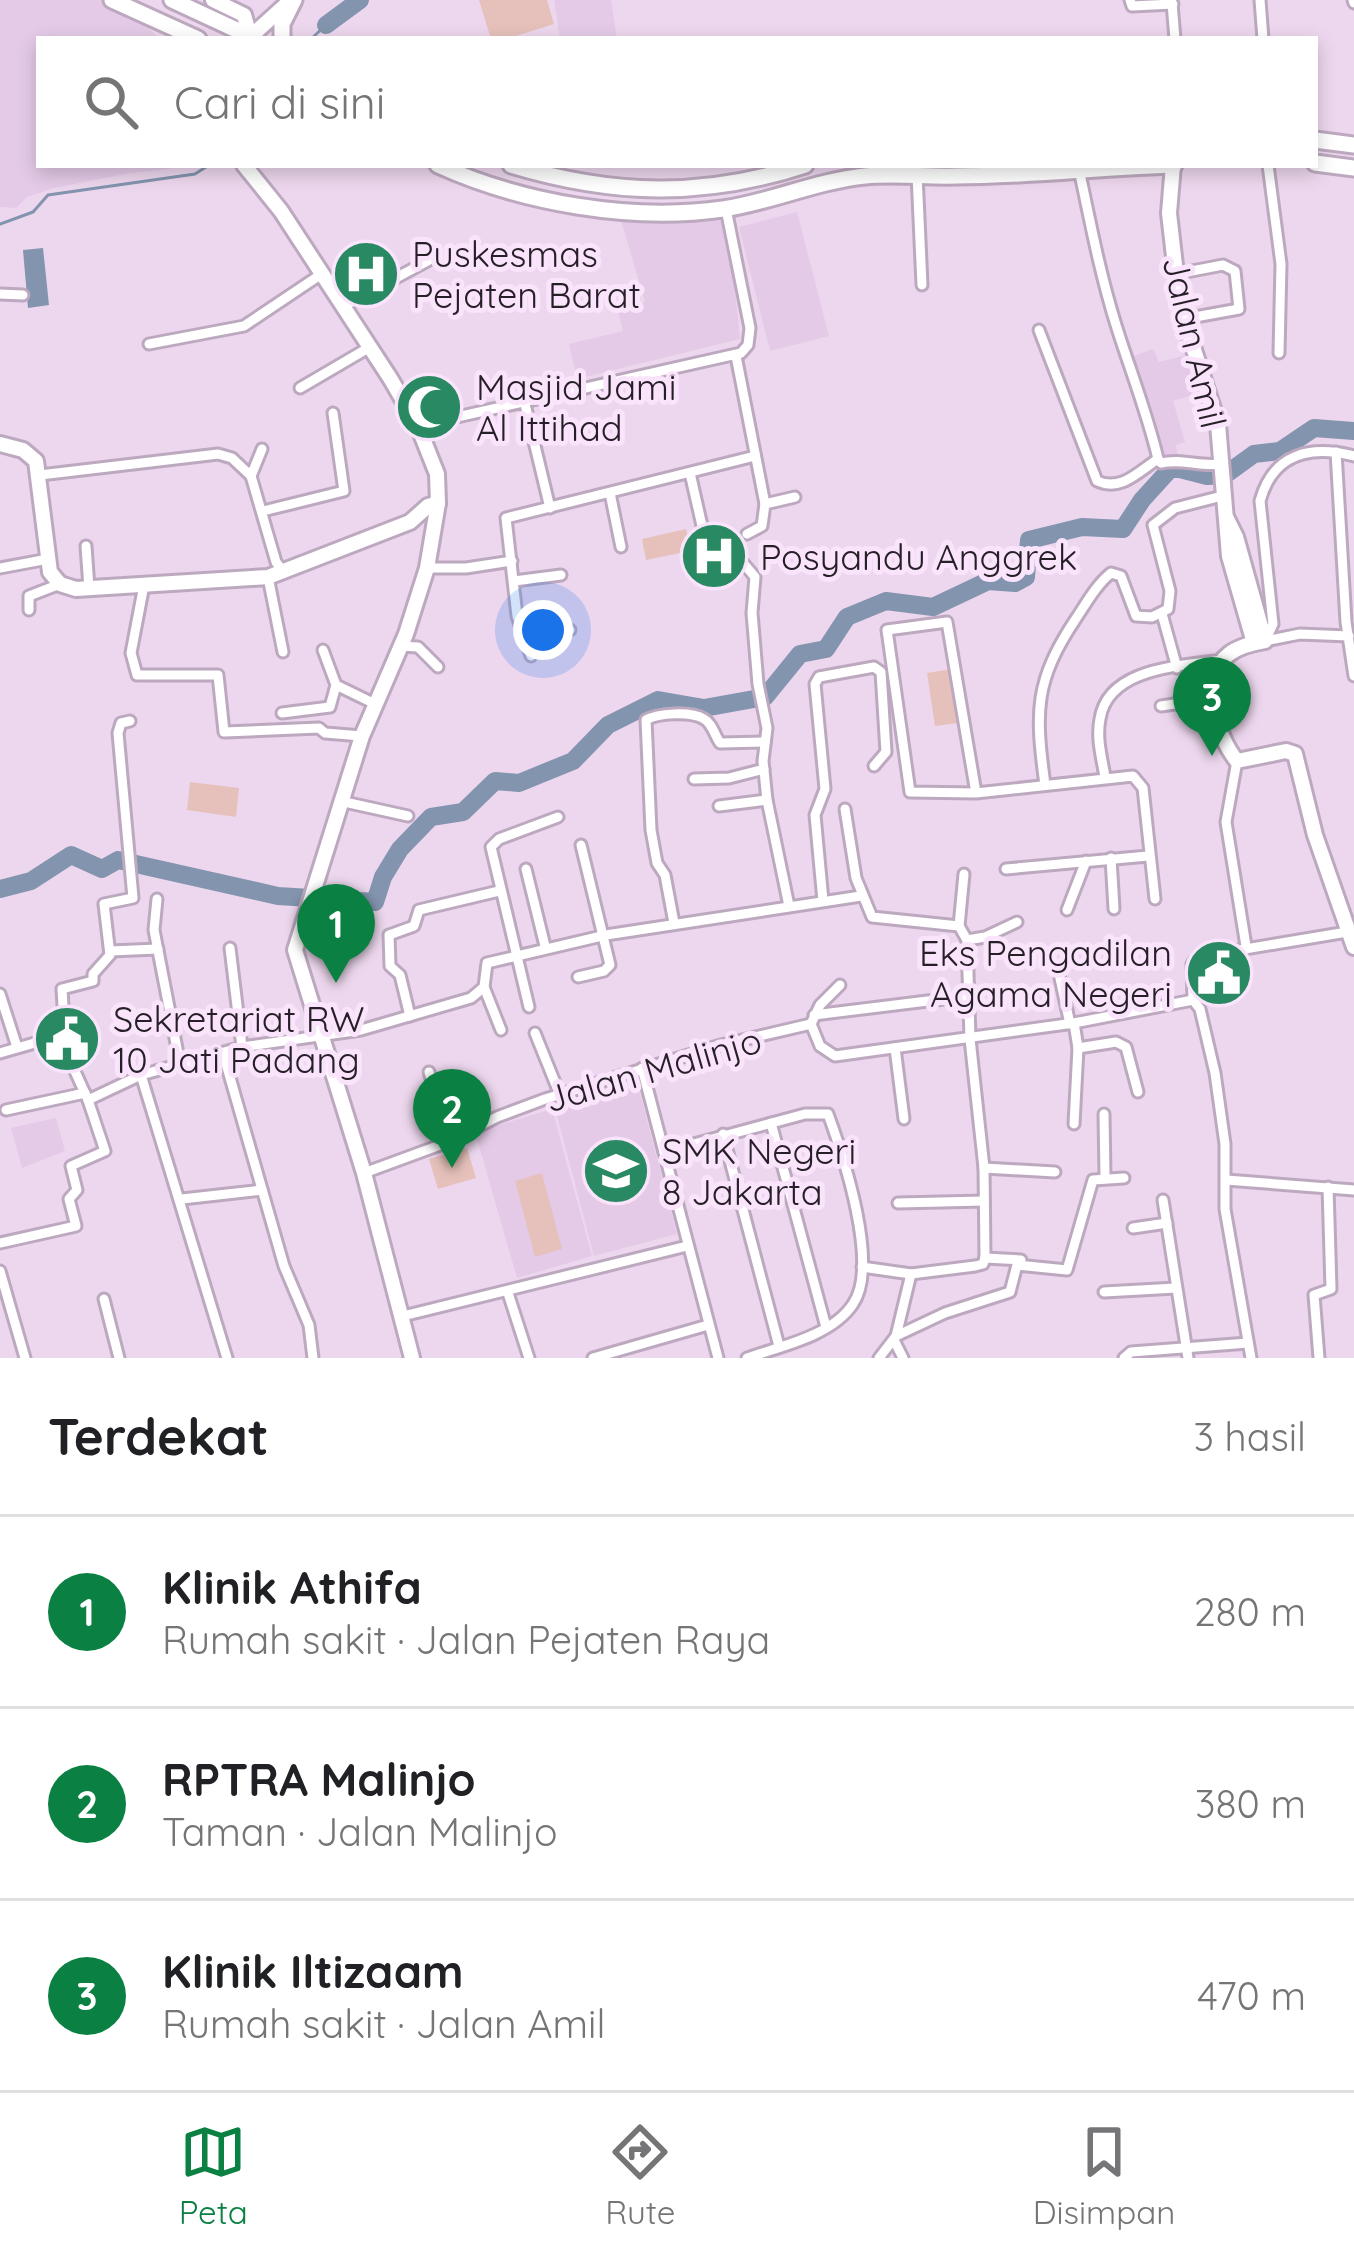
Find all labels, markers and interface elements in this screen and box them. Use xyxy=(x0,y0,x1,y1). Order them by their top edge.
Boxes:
search box xyxy=(36,36,1318,168)
icon: search xyxy=(78,69,144,135)
text: Cari di sini xyxy=(174,74,385,130)
place label: Puskesmas Pejaten Barat xyxy=(412,231,641,317)
hospital icon: Puskesmas Pejaten Barat xyxy=(331,239,401,309)
street label: Jalan Amil xyxy=(1153,252,1237,432)
place label: Masjid Jami Al Ittihad xyxy=(476,364,676,450)
mosque icon: Masjid Jami Al Ittihad xyxy=(394,372,464,442)
hospital icon: Posyandu Anggrek xyxy=(679,521,749,591)
place label: Posyandu Anggrek xyxy=(760,534,1077,579)
your location xyxy=(513,600,573,660)
pin: 3 xyxy=(1173,657,1251,756)
pin: 1 xyxy=(297,884,375,983)
place label: Eks Pengadilan Agama Negeri xyxy=(919,930,1172,1016)
public building icon: Eks Pengadilan Agama Negeri xyxy=(1184,938,1254,1008)
place label: Sekretariat RW 10 Jati Padang xyxy=(113,996,365,1082)
public building icon: Sekretariat RW 10 Jati Padang xyxy=(32,1004,102,1074)
street label: Jalan Malinjo xyxy=(540,1017,766,1121)
pin: 2 xyxy=(413,1069,491,1168)
place label: SMK Negeri 8 Jakarta xyxy=(662,1128,856,1214)
school or university icon: SMK Negeri 8 Jakarta xyxy=(581,1136,651,1206)
text: Terdekat xyxy=(48,1404,269,1468)
text: 3 hasil xyxy=(1194,1412,1306,1461)
text: Klinik Athifa xyxy=(162,1559,422,1615)
text: 1 xyxy=(79,1587,95,1636)
text: 280 m xyxy=(1194,1587,1306,1636)
text: Rumah sakit · Jalan Pejaten Raya xyxy=(162,1615,770,1664)
text: RPTRA Malinjo xyxy=(162,1751,476,1807)
text: 2 xyxy=(76,1779,98,1828)
text: 380 m xyxy=(1195,1779,1306,1828)
text: Taman · Jalan Malinjo xyxy=(162,1807,558,1856)
text: Klinik Iltizaam xyxy=(162,1943,464,1999)
text: 3 xyxy=(77,1971,97,2020)
text: 470 m xyxy=(1197,1971,1306,2020)
text: Rumah sakit · Jalan Amil xyxy=(162,1999,605,2048)
tab: Peta xyxy=(179,2119,248,2232)
tab: Rute xyxy=(605,2119,675,2232)
tab: Disimpan xyxy=(1033,2119,1175,2232)

